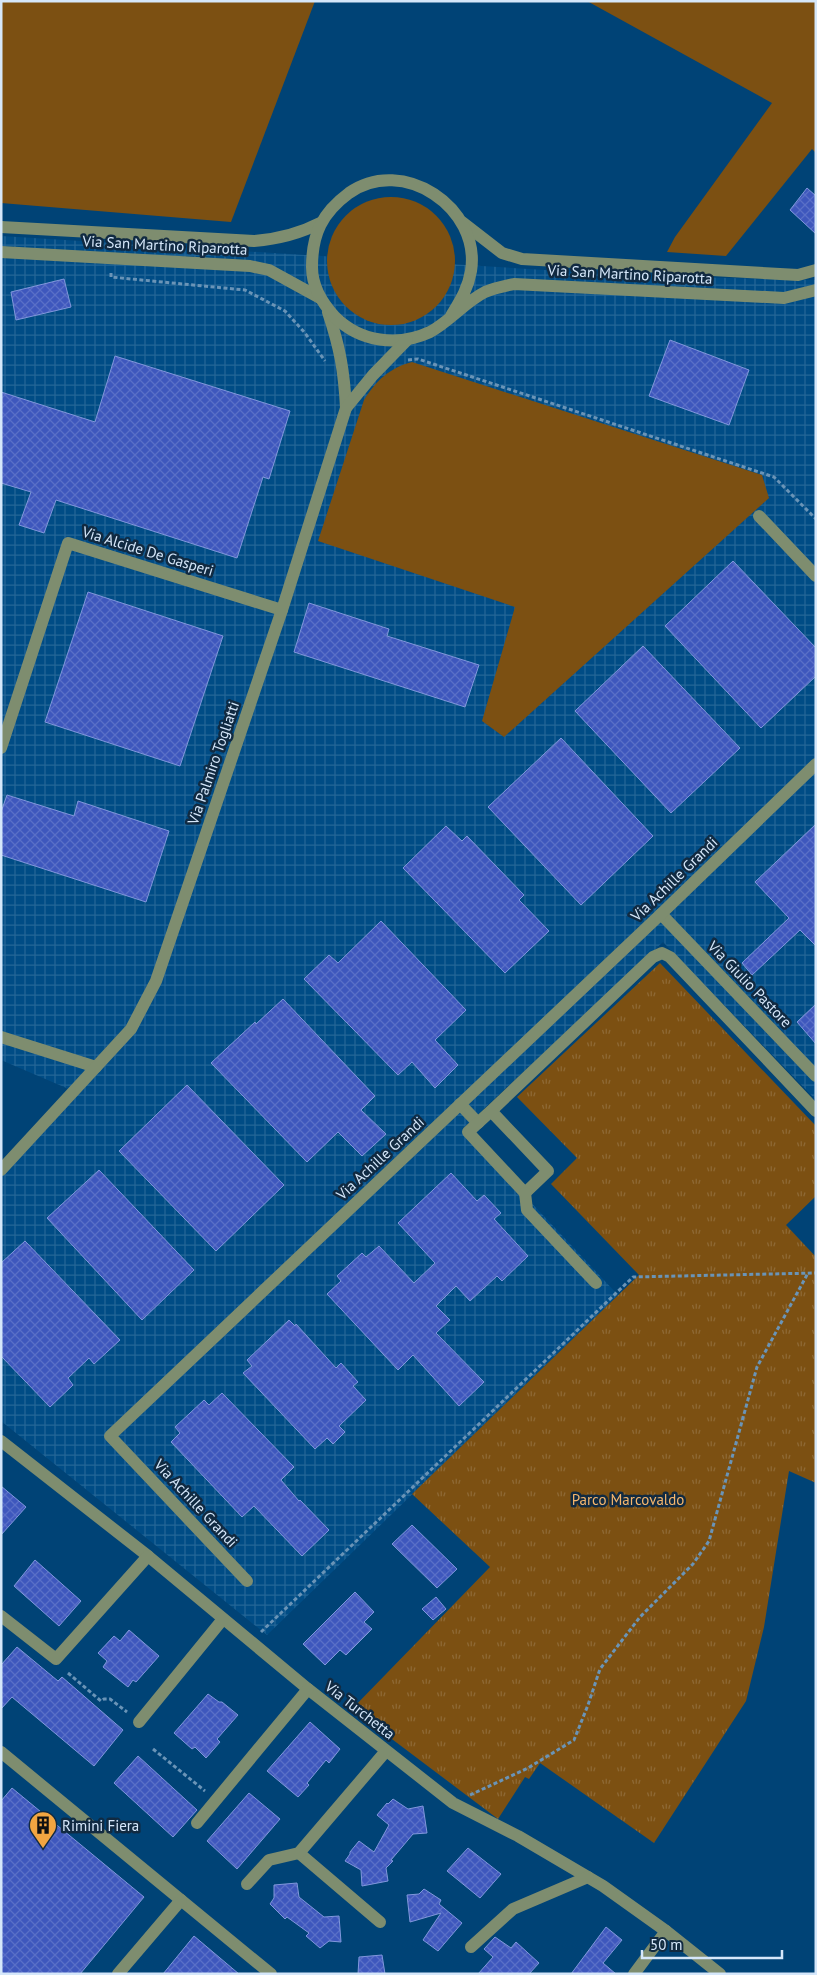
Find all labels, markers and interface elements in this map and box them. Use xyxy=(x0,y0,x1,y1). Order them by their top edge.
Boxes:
street label: Via San Martino Riparotta xyxy=(81,231,248,259)
street label: Via San Martino Riparotta xyxy=(546,260,713,288)
street label: Via Alcide De Gasperi xyxy=(79,522,216,580)
street label: Via Palmiro Togliatti xyxy=(183,699,243,828)
street label: Via Achille Grandi xyxy=(626,833,721,926)
street label: Via Giulio Pastore xyxy=(703,936,796,1031)
street label: Via Achille Grandi xyxy=(331,1112,428,1204)
street label: Via Achille Grandi xyxy=(150,1454,242,1551)
park label: Parco Marcovaldo xyxy=(572,1490,684,1509)
street label: Via Turchetta xyxy=(320,1676,399,1743)
building icon: Rimini Fiera xyxy=(28,1810,58,1849)
place label: Rimini Fiera xyxy=(62,1816,139,1835)
scale bar xyxy=(642,1928,782,1960)
text: 50 m xyxy=(650,1935,683,1954)

